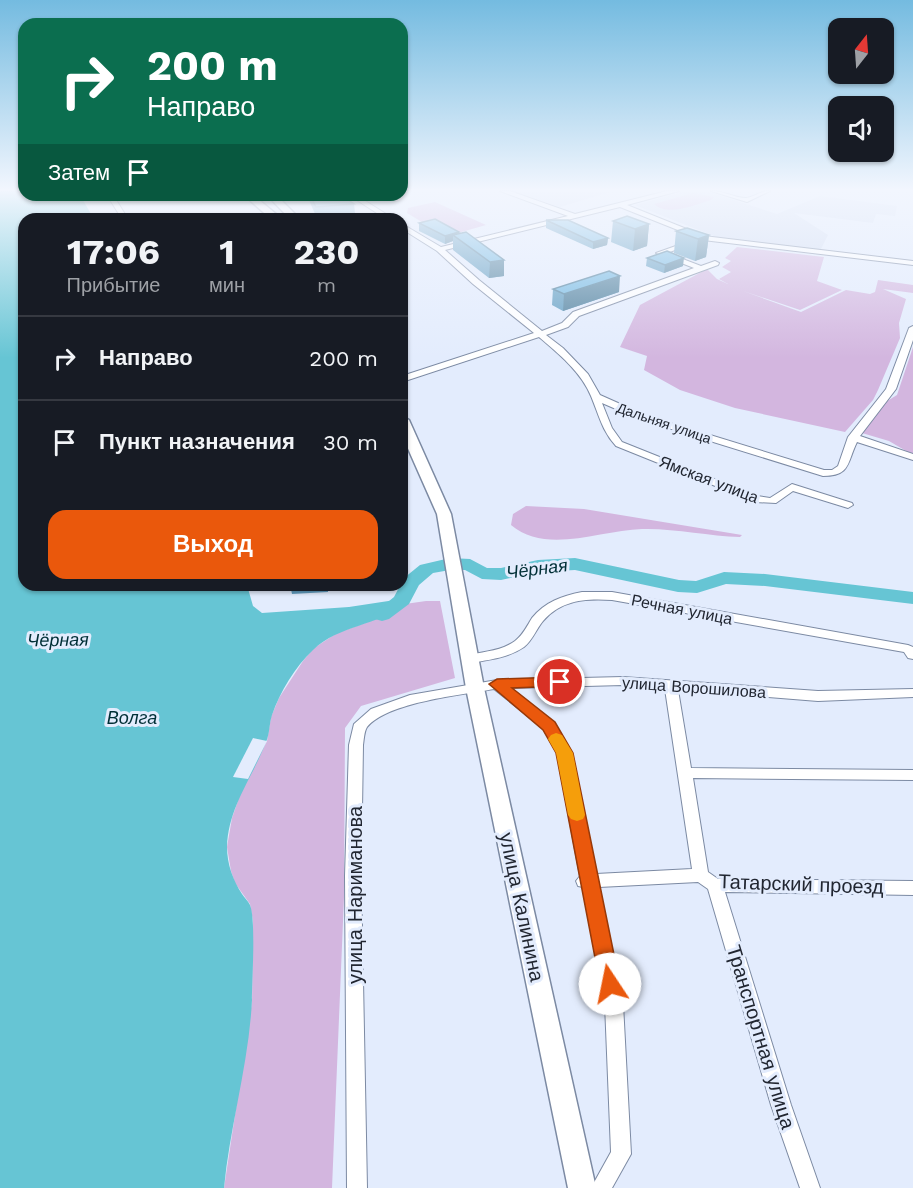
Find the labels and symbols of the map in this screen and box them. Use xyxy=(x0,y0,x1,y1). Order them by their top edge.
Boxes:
north arrow xyxy=(828,18,894,84)
street label: Дальняя улица xyxy=(615,399,714,447)
street label: Ямская улица xyxy=(656,452,761,507)
water label: Чёрная xyxy=(505,554,569,583)
street label: Речная улица xyxy=(630,590,734,629)
water label: Чёрная xyxy=(27,628,89,651)
pin xyxy=(534,656,585,707)
street label: улица Ворошилова xyxy=(621,673,767,702)
water label: Волга xyxy=(107,707,157,728)
street label: улица Нариманова xyxy=(343,805,367,984)
street label: улица Калинина xyxy=(494,830,550,985)
street label: Татарский проезд xyxy=(718,869,884,899)
street label: Транспортная улица xyxy=(722,942,801,1133)
position arrow xyxy=(578,952,642,1016)

